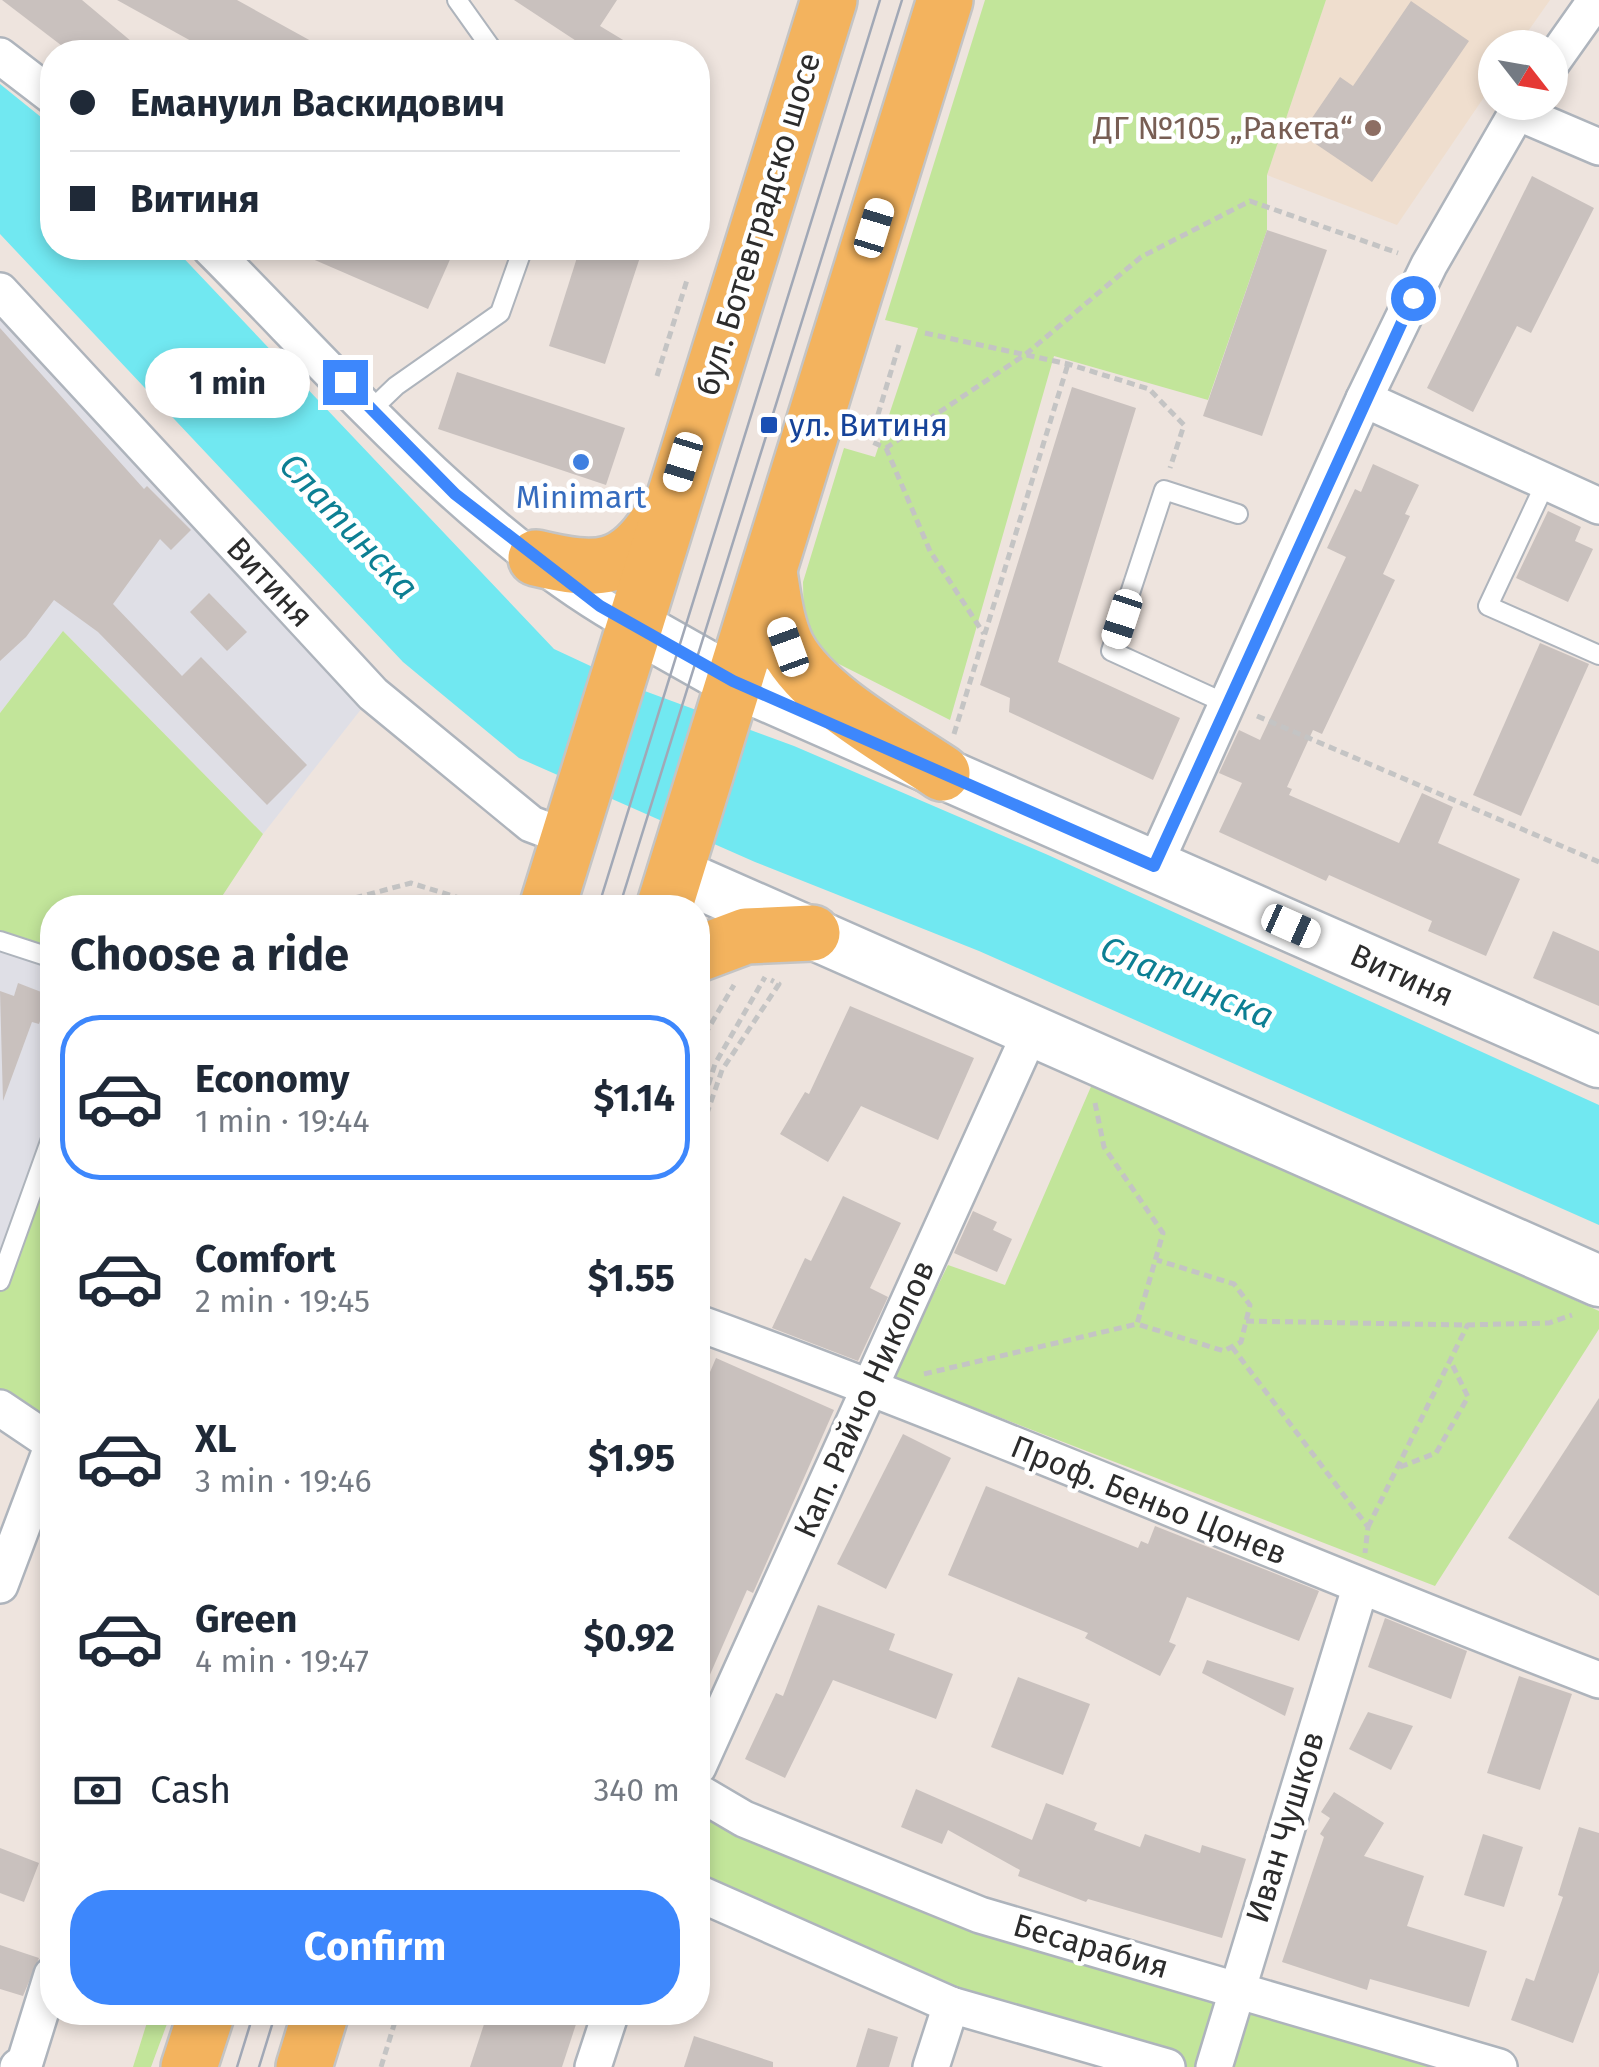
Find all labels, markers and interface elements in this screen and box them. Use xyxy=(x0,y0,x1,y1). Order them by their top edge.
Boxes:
north arrow xyxy=(1478,30,1568,120)
map controls xyxy=(1478,30,1568,120)
street label: бул. Ботевградско шосе xyxy=(688,48,828,400)
text: Емануил Васкидович xyxy=(130,80,505,126)
place label: ДГ №105 „Ракета“ xyxy=(1092,109,1353,147)
marker: ДГ №105 „Ракета“ xyxy=(1362,117,1384,139)
text: Витиня xyxy=(130,176,260,222)
car xyxy=(851,195,897,261)
route start xyxy=(1391,276,1436,321)
callout: 1 min xyxy=(145,347,310,417)
route end xyxy=(323,360,368,405)
text: 1 min xyxy=(189,364,266,402)
place label: ул. Витиня xyxy=(789,406,948,444)
marker: ул. Витиня xyxy=(758,414,780,436)
car xyxy=(660,429,706,495)
water label: Слатинска xyxy=(271,444,427,608)
marker: Minimart xyxy=(570,451,592,473)
place label: Minimart xyxy=(516,478,647,516)
street label: Витиня xyxy=(219,529,321,635)
car xyxy=(1098,586,1146,652)
car xyxy=(764,614,812,680)
car xyxy=(1257,900,1325,952)
water label: Слатинска xyxy=(1094,927,1280,1037)
text: Choose a ride xyxy=(70,928,349,982)
street label: Витиня xyxy=(1345,935,1459,1015)
icon: car xyxy=(75,1053,165,1143)
text: Economy xyxy=(195,1056,350,1102)
text: $1.14 xyxy=(593,1075,675,1121)
text: 1 min · 19:44 xyxy=(195,1102,369,1140)
icon: car xyxy=(75,1233,165,1323)
text: Comfort xyxy=(195,1236,336,1282)
street label: Кап. Райчо Николов xyxy=(786,1254,942,1544)
text: $1.55 xyxy=(588,1255,675,1301)
text: 2 min · 19:45 xyxy=(195,1282,370,1320)
icon: car xyxy=(75,1413,165,1503)
text: XL xyxy=(195,1416,237,1462)
street label: Проф. Беньо Цонев xyxy=(1005,1427,1293,1573)
text: $1.95 xyxy=(588,1435,675,1481)
text: 3 min · 19:46 xyxy=(195,1462,372,1500)
icon: car xyxy=(75,1593,165,1683)
text: Green xyxy=(195,1596,298,1642)
text: $0.92 xyxy=(583,1615,675,1661)
text: 4 min · 19:47 xyxy=(195,1642,369,1680)
street label: Иван Чушков xyxy=(1238,1727,1332,1927)
icon: cash xyxy=(70,1763,125,1818)
text: Cash xyxy=(150,1767,231,1813)
text: 340 m xyxy=(593,1771,680,1809)
button: Confirm xyxy=(70,1890,680,2005)
street label: Бесарабия xyxy=(1009,1906,1173,1986)

